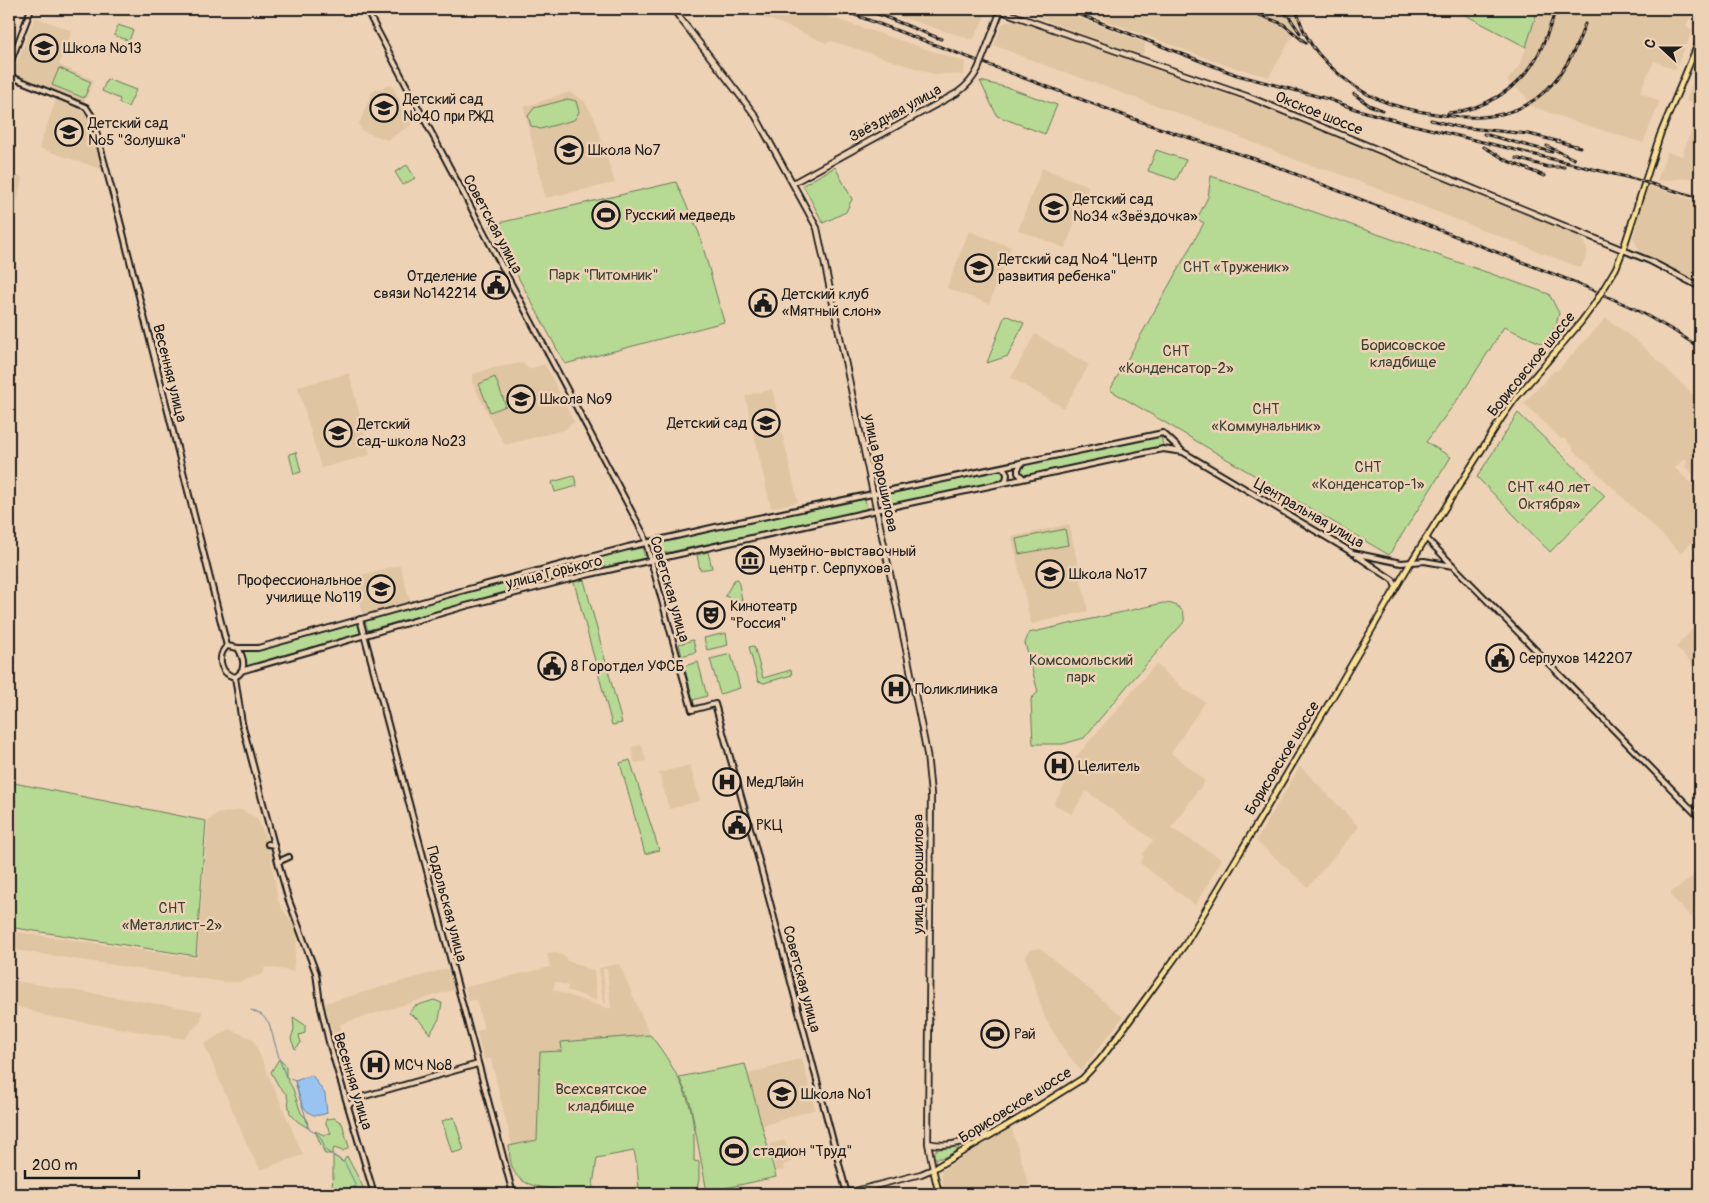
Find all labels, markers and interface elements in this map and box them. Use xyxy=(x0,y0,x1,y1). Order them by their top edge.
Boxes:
north arrow xyxy=(1636,22,1686,72)
school or university icon: Школа №13 xyxy=(29,33,59,63)
text: С xyxy=(1641,36,1660,51)
place label: Школа №13 xyxy=(63,39,142,58)
street label: Звёздная улица xyxy=(846,80,945,147)
street label: Окское шоссе xyxy=(1272,87,1366,140)
place label: Детский сад №40 при РЖД xyxy=(402,90,494,126)
school or university icon: Детский сад №40 при РЖД xyxy=(369,93,399,123)
place label: Детский сад №5 "Золушка" xyxy=(87,114,186,150)
school or university icon: Детский сад №5 "Золушка" xyxy=(54,117,84,147)
school or university icon: Школа №7 xyxy=(554,135,584,165)
place label: Школа №7 xyxy=(588,141,660,160)
street label: Советская улица xyxy=(458,171,527,277)
place label: Детский сад №34 «Звёздочка» xyxy=(1072,190,1198,226)
school or university icon: Детский сад №34 «Звёздочка» xyxy=(1039,193,1069,223)
sports icon: Русский медведь xyxy=(591,200,621,230)
place label: Русский медведь xyxy=(625,206,736,225)
place label: Детский сад №4 "Центр развития ребенка" xyxy=(997,250,1158,286)
school or university icon: Детский сад №4 "Центр развития ребенка" xyxy=(964,253,994,283)
park label: СНТ «Труженик» xyxy=(1183,258,1289,277)
park label: Парк "Питомник" xyxy=(549,266,659,285)
place label: Отделение связи №142214 xyxy=(374,267,478,303)
public building icon: Отделение связи №142214 xyxy=(481,270,511,300)
place label: Детский клуб «Мятный слон» xyxy=(781,285,881,321)
public building icon: Детский клуб «Мятный слон» xyxy=(748,288,778,318)
street label: Борисовское шоссе xyxy=(1483,308,1580,421)
street label: Весенняя улица xyxy=(148,322,191,424)
park label: Борисовское кладбище xyxy=(1361,336,1446,372)
park label: СНТ «Конденсатор-2» xyxy=(1118,342,1234,378)
school or university icon: Школа №9 xyxy=(506,384,536,414)
place label: Школа №9 xyxy=(540,390,612,409)
park label: СНТ «Коммунальник» xyxy=(1211,400,1321,436)
school or university icon: Детский сад xyxy=(751,408,781,438)
street label: улица Ворошилова xyxy=(859,412,902,534)
place label: Детский сад xyxy=(666,414,747,433)
place label: Детский сад-школа №23 xyxy=(356,415,466,451)
school or university icon: Детский сад-школа №23 xyxy=(323,418,353,448)
park label: СНТ «Конденсатор-1» xyxy=(1312,458,1425,494)
street label: Центральная улица xyxy=(1250,474,1367,553)
park label: СНТ «40 лет Октября» xyxy=(1508,478,1591,514)
street label: Советская улица xyxy=(645,534,694,644)
place label: Музейно-выставочный центр г. Серпухова xyxy=(769,542,916,578)
museum icon: Музейно-выставочный центр г. Серпухова xyxy=(735,545,765,575)
street label: улица Горького xyxy=(503,551,604,594)
school or university icon: Школа №17 xyxy=(1035,559,1065,589)
place label: Школа №17 xyxy=(1069,565,1147,584)
place label: Профессиональное училище №119 xyxy=(238,571,363,607)
school or university icon: Профессиональное училище №119 xyxy=(366,574,396,604)
place label: Кинотеатр "Россия" xyxy=(730,597,797,633)
theatre icon: Кинотеатр "Россия" xyxy=(696,600,726,630)
public building icon: Серпухов 142207 xyxy=(1485,643,1515,673)
place label: Серпухов 142207 xyxy=(1519,649,1633,668)
public building icon: 8 Горотдел УФСБ xyxy=(537,651,567,681)
park label: Комсомольский парк xyxy=(1029,651,1133,687)
place label: 8 Горотдел УФСБ xyxy=(571,657,685,676)
hospital icon: Поликлиника xyxy=(881,674,911,704)
place label: Поликлиника xyxy=(915,680,998,699)
street label: Борисовское шоссе xyxy=(1241,697,1324,819)
hospital icon: Целитель xyxy=(1044,751,1074,781)
place label: Целитель xyxy=(1078,757,1140,776)
hospital icon: МедЛайн xyxy=(712,767,742,797)
place label: МедЛайн xyxy=(746,773,804,792)
public building icon: РКЦ xyxy=(722,810,752,840)
street label: улица Ворошилова xyxy=(909,814,928,935)
place label: РКЦ xyxy=(756,816,783,835)
street label: Подольская улица xyxy=(422,844,471,964)
park label: СНТ «Металлист-2» xyxy=(122,899,222,935)
street label: Советская улица xyxy=(778,924,825,1035)
sports icon: Рай xyxy=(980,1019,1010,1049)
place label: Рай xyxy=(1014,1025,1036,1044)
street label: Весенняя улица xyxy=(329,1030,376,1132)
hospital icon: МСЧ №8 xyxy=(360,1050,390,1080)
place label: МСЧ №8 xyxy=(394,1056,453,1075)
street label: Борисовское шоссе xyxy=(955,1063,1076,1148)
school or university icon: Школа №1 xyxy=(767,1079,797,1109)
park label: Всехсвятское кладбище xyxy=(555,1080,647,1116)
place label: Школа №1 xyxy=(801,1085,871,1104)
sports icon: стадион "Труд" xyxy=(719,1136,749,1166)
place label: стадион "Труд" xyxy=(753,1142,852,1161)
scale bar xyxy=(25,1148,139,1180)
text: 200 m xyxy=(32,1156,77,1175)

